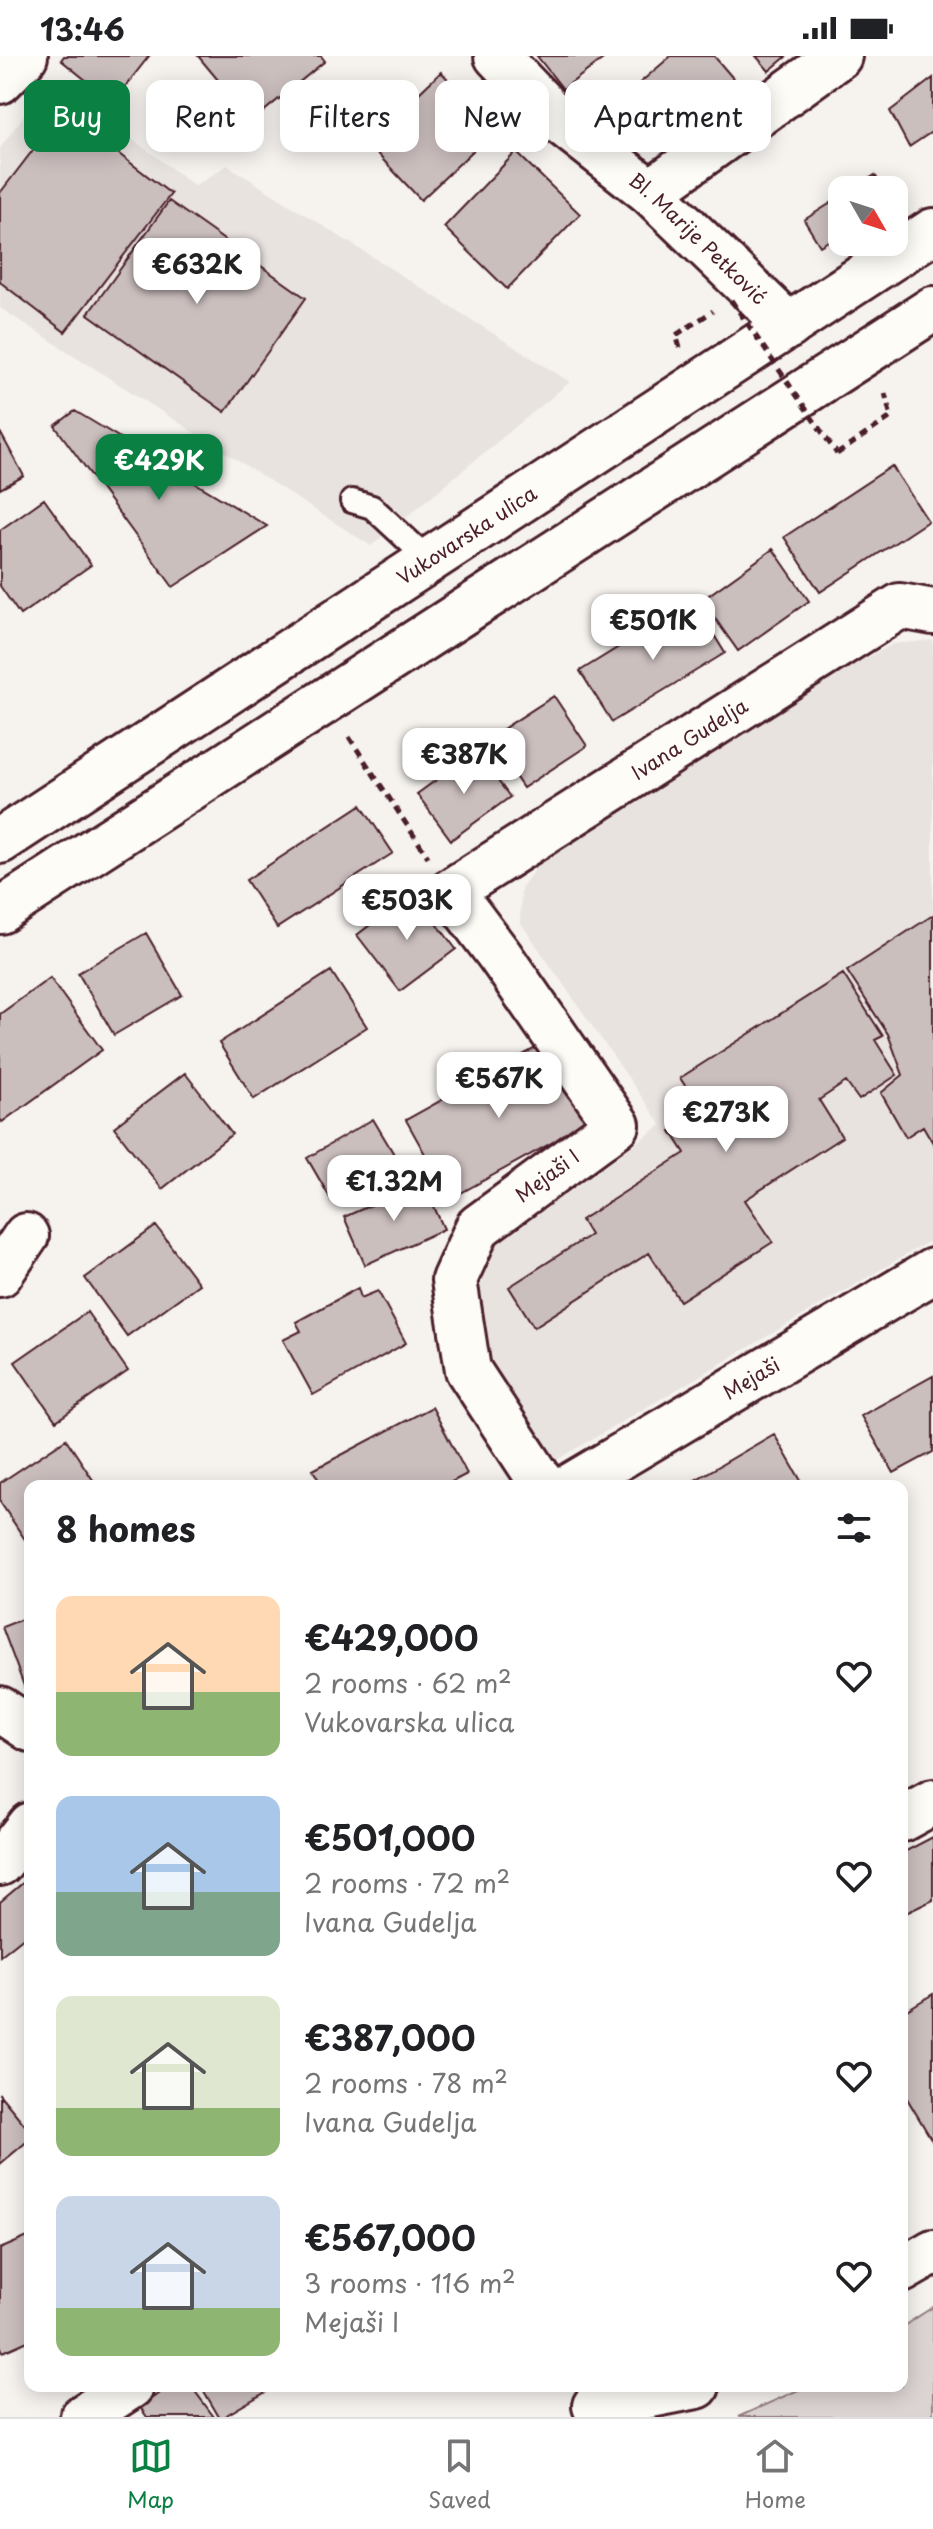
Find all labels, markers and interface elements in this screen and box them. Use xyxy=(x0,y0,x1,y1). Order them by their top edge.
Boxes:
text: 13:46 xyxy=(40,6,125,51)
chip: Buy xyxy=(24,80,130,152)
chip: Rent xyxy=(146,80,264,152)
chip: Filters xyxy=(280,80,419,152)
chip: New xyxy=(435,80,549,152)
chip: Apartment xyxy=(565,80,771,152)
street label: Bl. Marije Petković xyxy=(623,165,774,311)
north arrow xyxy=(828,176,908,256)
map controls xyxy=(828,176,908,256)
pin: €632K xyxy=(141,238,253,306)
text: €632K xyxy=(151,244,243,283)
pin: €429K xyxy=(103,434,215,502)
text: €429K xyxy=(114,440,204,479)
street label: Vukovarska ulica xyxy=(391,478,543,592)
pin: €501K xyxy=(597,594,709,662)
text: €501K xyxy=(609,600,697,639)
street label: Ivana Gudelja xyxy=(625,690,754,787)
pin: €387K xyxy=(408,728,520,796)
text: €387K xyxy=(420,734,508,773)
pin: €503K xyxy=(351,874,463,942)
text: €503K xyxy=(361,880,453,919)
pin: €567K xyxy=(443,1052,555,1120)
text: €567K xyxy=(455,1058,543,1097)
pin: €273K xyxy=(670,1086,782,1154)
text: €273K xyxy=(682,1092,770,1131)
street label: Mejaši I xyxy=(508,1141,585,1209)
pin: €1.32M xyxy=(329,1155,459,1223)
text: €1.32M xyxy=(345,1161,443,1200)
street label: Mejaši xyxy=(717,1349,785,1407)
text: 8 homes xyxy=(56,1502,196,1554)
icon: filters xyxy=(832,1506,876,1550)
text: €429,000 xyxy=(304,1611,478,1663)
icon: home xyxy=(120,1628,216,1724)
icon: heart xyxy=(832,1654,876,1698)
text: 2 rooms · 62 m² xyxy=(304,1663,512,1702)
text: Vukovarska ulica xyxy=(304,1702,514,1741)
text: €501,000 xyxy=(304,1811,475,1863)
icon: home xyxy=(120,1828,216,1924)
icon: heart xyxy=(832,1854,876,1898)
text: 2 rooms · 72 m² xyxy=(304,1863,510,1902)
text: Ivana Gudelja xyxy=(304,1902,477,1941)
text: €387,000 xyxy=(304,2011,476,2063)
icon: home xyxy=(120,2028,216,2124)
icon: heart xyxy=(832,2054,876,2098)
text: 2 rooms · 78 m² xyxy=(304,2063,508,2102)
text: Ivana Gudelja xyxy=(304,2102,477,2141)
text: €567,000 xyxy=(304,2211,476,2263)
icon: home xyxy=(120,2228,216,2324)
icon: heart xyxy=(832,2254,876,2298)
text: 3 rooms · 116 m² xyxy=(304,2263,516,2302)
text: Mejaši I xyxy=(304,2302,399,2341)
tab: Map xyxy=(127,2434,174,2515)
tab: Saved xyxy=(428,2434,491,2515)
tab: Home xyxy=(745,2434,806,2515)

